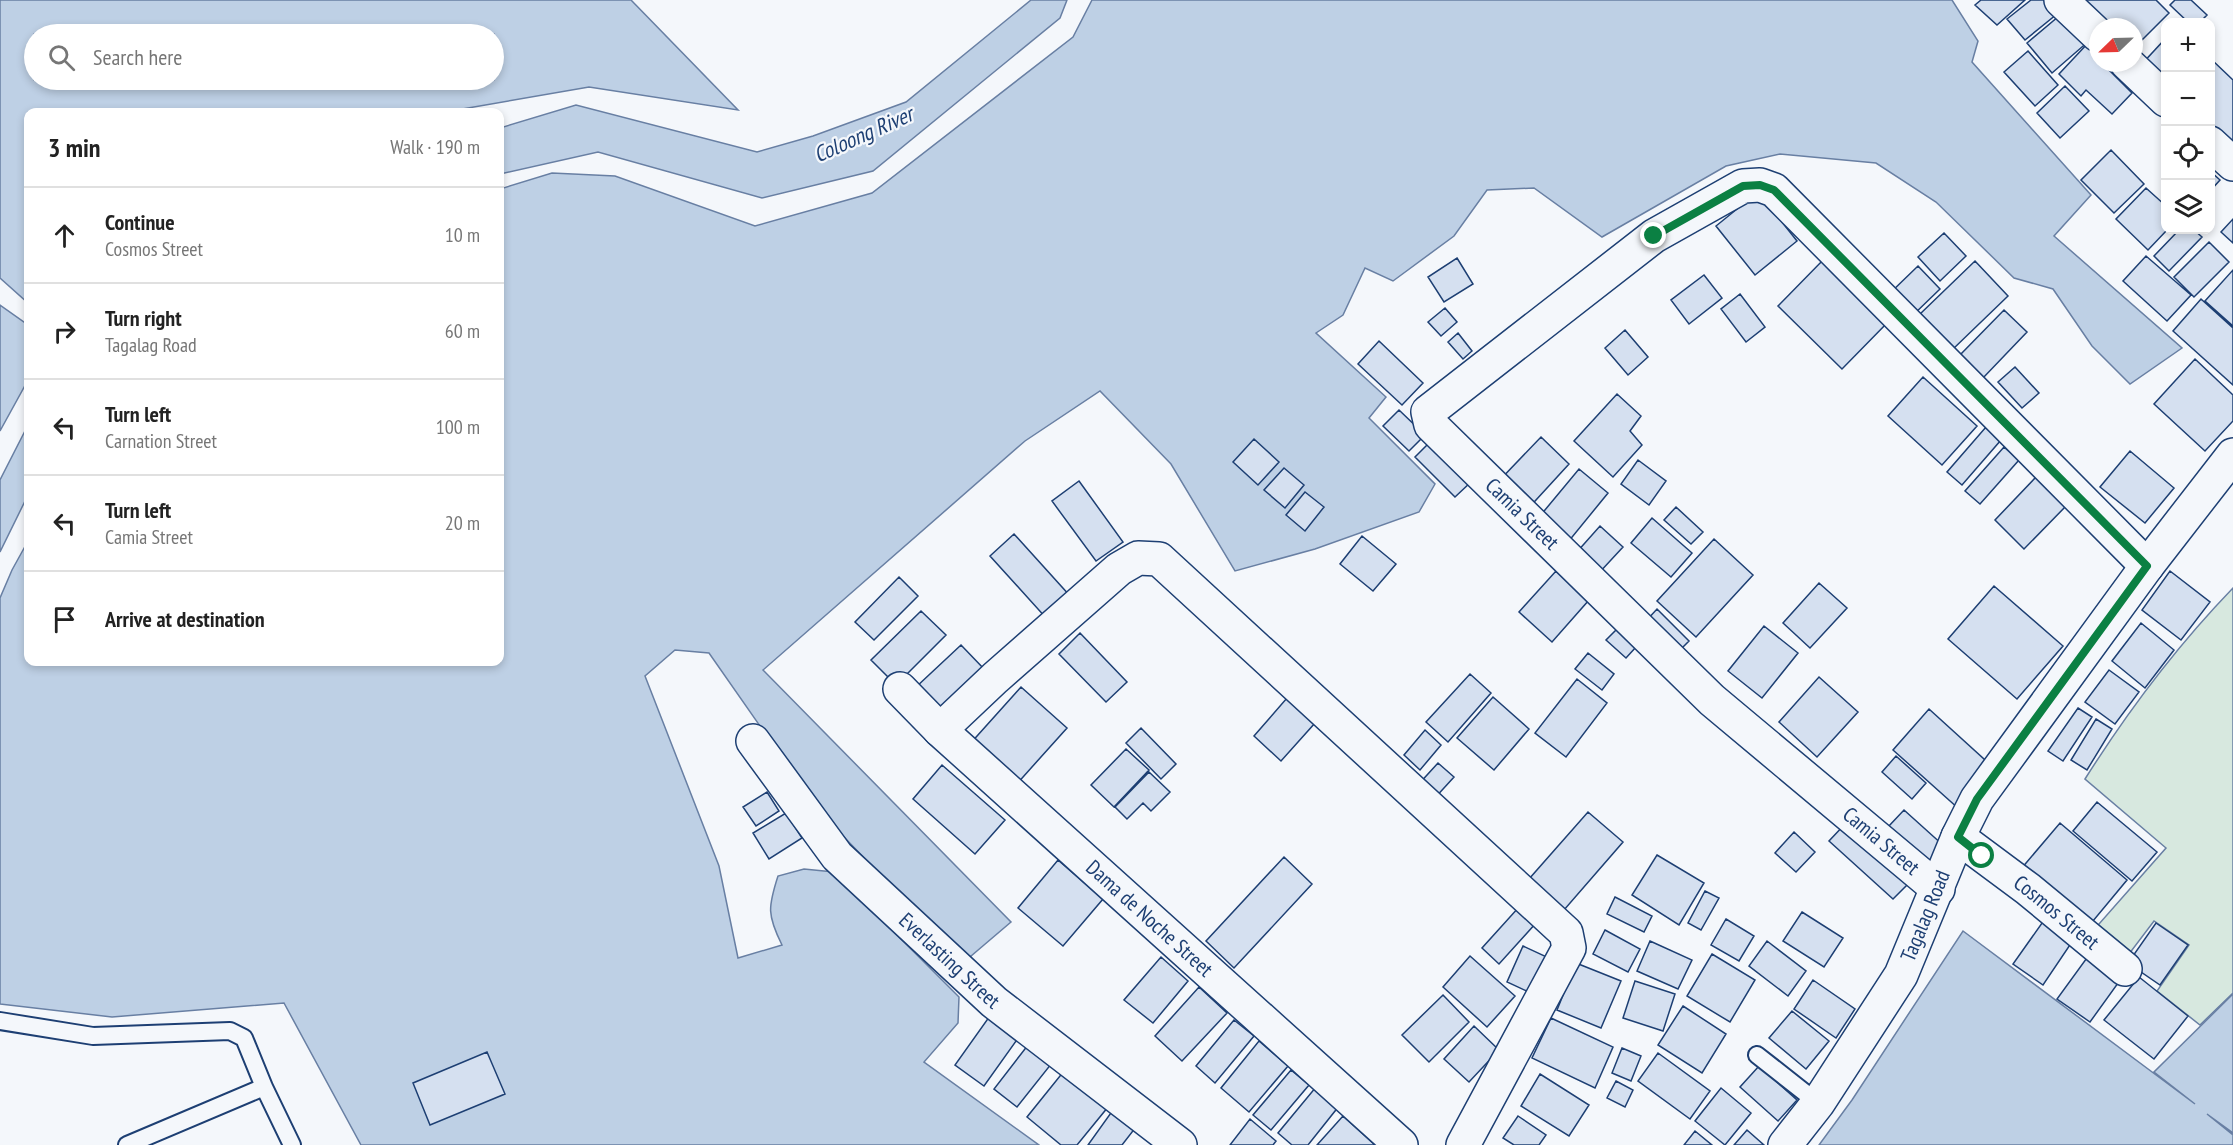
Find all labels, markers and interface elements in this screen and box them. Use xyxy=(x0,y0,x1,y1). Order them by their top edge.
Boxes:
north arrow xyxy=(2089,18,2143,72)
map controls xyxy=(2161,18,2215,234)
button: + xyxy=(2161,18,2215,72)
search box xyxy=(24,24,504,90)
icon: search xyxy=(45,41,78,74)
text: Search here xyxy=(93,43,182,71)
button: − xyxy=(2161,72,2215,126)
water label: Coloong River xyxy=(809,98,920,168)
button: locate xyxy=(2161,126,2215,180)
text: 3 min xyxy=(48,131,101,164)
text: Walk · 190 m xyxy=(390,134,480,160)
button: layers xyxy=(2161,180,2215,234)
text: Continue xyxy=(105,208,175,236)
icon: ahead xyxy=(48,219,81,252)
text: 10 m xyxy=(445,222,480,248)
route end xyxy=(1640,222,1666,248)
text: Cosmos Street xyxy=(105,236,203,262)
text: Turn right xyxy=(105,304,182,332)
icon: right xyxy=(48,315,81,348)
text: 60 m xyxy=(445,318,480,344)
text: Tagalag Road xyxy=(105,332,197,358)
text: Turn left xyxy=(105,400,171,428)
icon: left xyxy=(48,411,81,444)
text: 100 m xyxy=(436,414,480,440)
text: Carnation Street xyxy=(105,428,217,454)
street label: Camia Street xyxy=(1480,472,1565,556)
text: Turn left xyxy=(105,496,171,524)
icon: left xyxy=(48,507,81,540)
text: 20 m xyxy=(445,510,480,536)
text: Camia Street xyxy=(105,524,193,550)
icon: arrive xyxy=(48,603,81,636)
text: Arrive at destination xyxy=(105,605,265,633)
street label: Camia Street xyxy=(1837,801,1926,881)
route start xyxy=(1968,842,1994,868)
street label: Dama de Noche Street xyxy=(1080,854,1219,982)
street label: Tagalag Road xyxy=(1894,866,1956,965)
street label: Cosmos Street xyxy=(2008,869,2105,955)
street label: Everlasting Street xyxy=(894,907,1006,1015)

